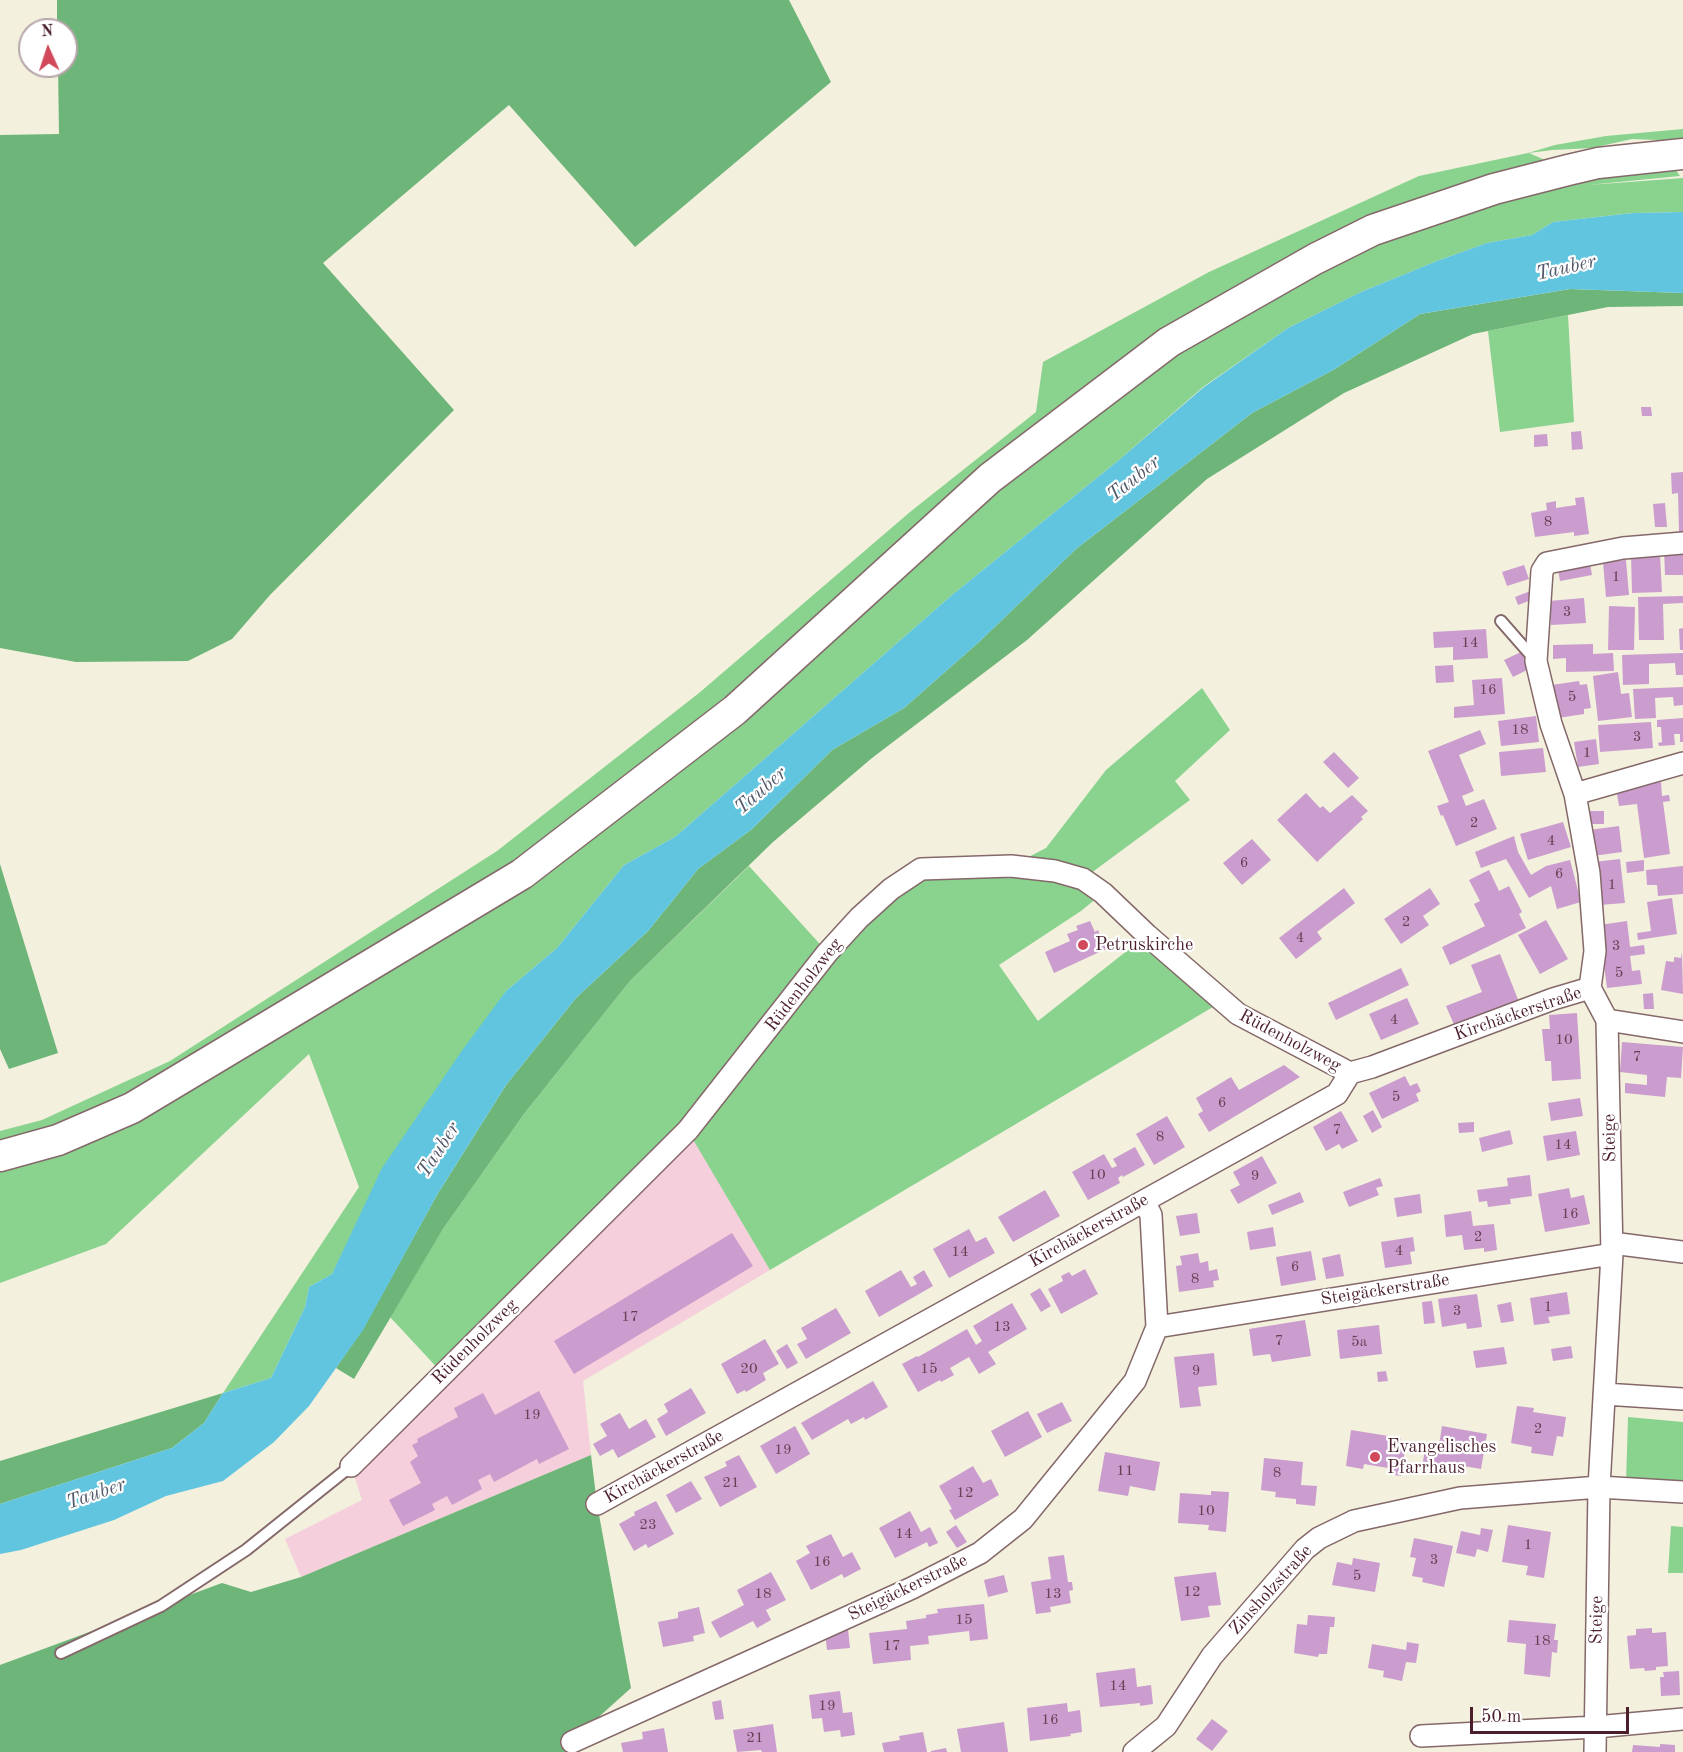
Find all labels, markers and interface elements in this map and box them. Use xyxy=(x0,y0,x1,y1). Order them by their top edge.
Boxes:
north arrow xyxy=(18,18,78,78)
text: N xyxy=(41,24,54,40)
water label: Tauber xyxy=(1534,249,1598,287)
water label: Tauber xyxy=(1103,450,1165,508)
house number: 8 xyxy=(1544,513,1552,531)
house number: 1 xyxy=(1612,568,1620,586)
house number: 3 xyxy=(1563,603,1571,621)
house number: 14 xyxy=(1461,634,1479,652)
house number: 16 xyxy=(1479,681,1497,699)
house number: 5 xyxy=(1568,688,1576,706)
house number: 18 xyxy=(1511,721,1529,739)
house number: 3 xyxy=(1633,728,1641,746)
house number: 1 xyxy=(1583,744,1591,762)
water label: Tauber xyxy=(730,762,792,820)
house number: 2 xyxy=(1470,814,1478,832)
house number: 4 xyxy=(1547,832,1555,850)
house number: 6 xyxy=(1240,854,1248,872)
house number: 6 xyxy=(1555,865,1563,883)
house number: 1 xyxy=(1608,876,1616,894)
house number: 2 xyxy=(1402,913,1410,931)
house number: 4 xyxy=(1296,929,1304,947)
street label: Rüdenholzweg xyxy=(761,934,847,1036)
place label: Petruskirche xyxy=(1095,934,1193,956)
house number: 3 xyxy=(1612,937,1620,955)
marker: Petruskirche xyxy=(1076,938,1090,952)
house number: 5 xyxy=(1615,964,1623,982)
street label: Kirchäckerstraße xyxy=(1451,982,1585,1046)
street label: Rüdenholzweg xyxy=(1235,1005,1345,1077)
house number: 4 xyxy=(1390,1011,1398,1029)
house number: 10 xyxy=(1555,1031,1573,1049)
house number: 7 xyxy=(1633,1048,1641,1066)
house number: 5 xyxy=(1392,1088,1400,1106)
house number: 6 xyxy=(1218,1094,1226,1112)
street label: Steige xyxy=(1599,1114,1621,1162)
water label: Tauber xyxy=(412,1118,466,1182)
house number: 7 xyxy=(1333,1121,1341,1139)
house number: 8 xyxy=(1156,1128,1164,1146)
house number: 14 xyxy=(1554,1136,1572,1154)
house number: 10 xyxy=(1088,1166,1106,1184)
house number: 9 xyxy=(1251,1167,1259,1185)
street label: Kirchäckerstraße xyxy=(1025,1189,1153,1273)
house number: 16 xyxy=(1561,1205,1579,1223)
house number: 2 xyxy=(1474,1228,1482,1246)
house number: 4 xyxy=(1395,1242,1403,1260)
house number: 14 xyxy=(951,1243,969,1261)
house number: 6 xyxy=(1291,1258,1299,1276)
street label: Steigäckerstraße xyxy=(1319,1269,1451,1311)
house number: 8 xyxy=(1191,1270,1199,1288)
street label: Rüdenholzweg xyxy=(428,1295,522,1389)
house number: 1 xyxy=(1544,1298,1552,1316)
house number: 3 xyxy=(1453,1302,1461,1320)
house number: 17 xyxy=(621,1308,639,1326)
house number: 13 xyxy=(993,1318,1011,1336)
house number: 7 xyxy=(1275,1332,1283,1350)
house number: 5a xyxy=(1351,1333,1367,1351)
house number: 20 xyxy=(740,1360,758,1378)
house number: 15 xyxy=(920,1360,938,1378)
house number: 9 xyxy=(1192,1362,1200,1380)
house number: 19 xyxy=(523,1406,541,1424)
house number: 2 xyxy=(1534,1420,1542,1438)
street label: Kirchäckerstraße xyxy=(600,1425,728,1509)
place label: Evangelisches Pfarrhaus xyxy=(1387,1436,1496,1478)
house number: 19 xyxy=(774,1441,792,1459)
marker: Evangelisches Pfarrhaus xyxy=(1368,1450,1382,1464)
house number: 11 xyxy=(1116,1462,1134,1480)
house number: 8 xyxy=(1273,1464,1281,1482)
water label: Tauber xyxy=(63,1473,129,1515)
house number: 21 xyxy=(722,1474,740,1492)
house number: 12 xyxy=(956,1484,974,1502)
house number: 10 xyxy=(1197,1502,1215,1520)
house number: 23 xyxy=(639,1516,657,1534)
house number: 14 xyxy=(895,1525,913,1543)
house number: 1 xyxy=(1524,1536,1532,1554)
street label: Zinsholzstraße xyxy=(1225,1541,1317,1639)
street label: Steigäckerstraße xyxy=(845,1550,971,1626)
house number: 3 xyxy=(1430,1551,1438,1569)
house number: 16 xyxy=(813,1553,831,1571)
house number: 5 xyxy=(1353,1567,1361,1585)
house number: 12 xyxy=(1183,1583,1201,1601)
house number: 18 xyxy=(754,1585,772,1603)
house number: 13 xyxy=(1044,1585,1062,1603)
street label: Steige xyxy=(1586,1596,1608,1644)
house number: 15 xyxy=(955,1611,973,1629)
house number: 18 xyxy=(1533,1632,1551,1650)
house number: 17 xyxy=(883,1637,901,1655)
house number: 14 xyxy=(1109,1677,1127,1695)
scale bar xyxy=(1473,1695,1632,1733)
house number: 19 xyxy=(818,1697,836,1715)
text: 50 m xyxy=(1481,1708,1521,1726)
house number: 16 xyxy=(1041,1711,1059,1729)
house number: 21 xyxy=(746,1729,764,1747)

